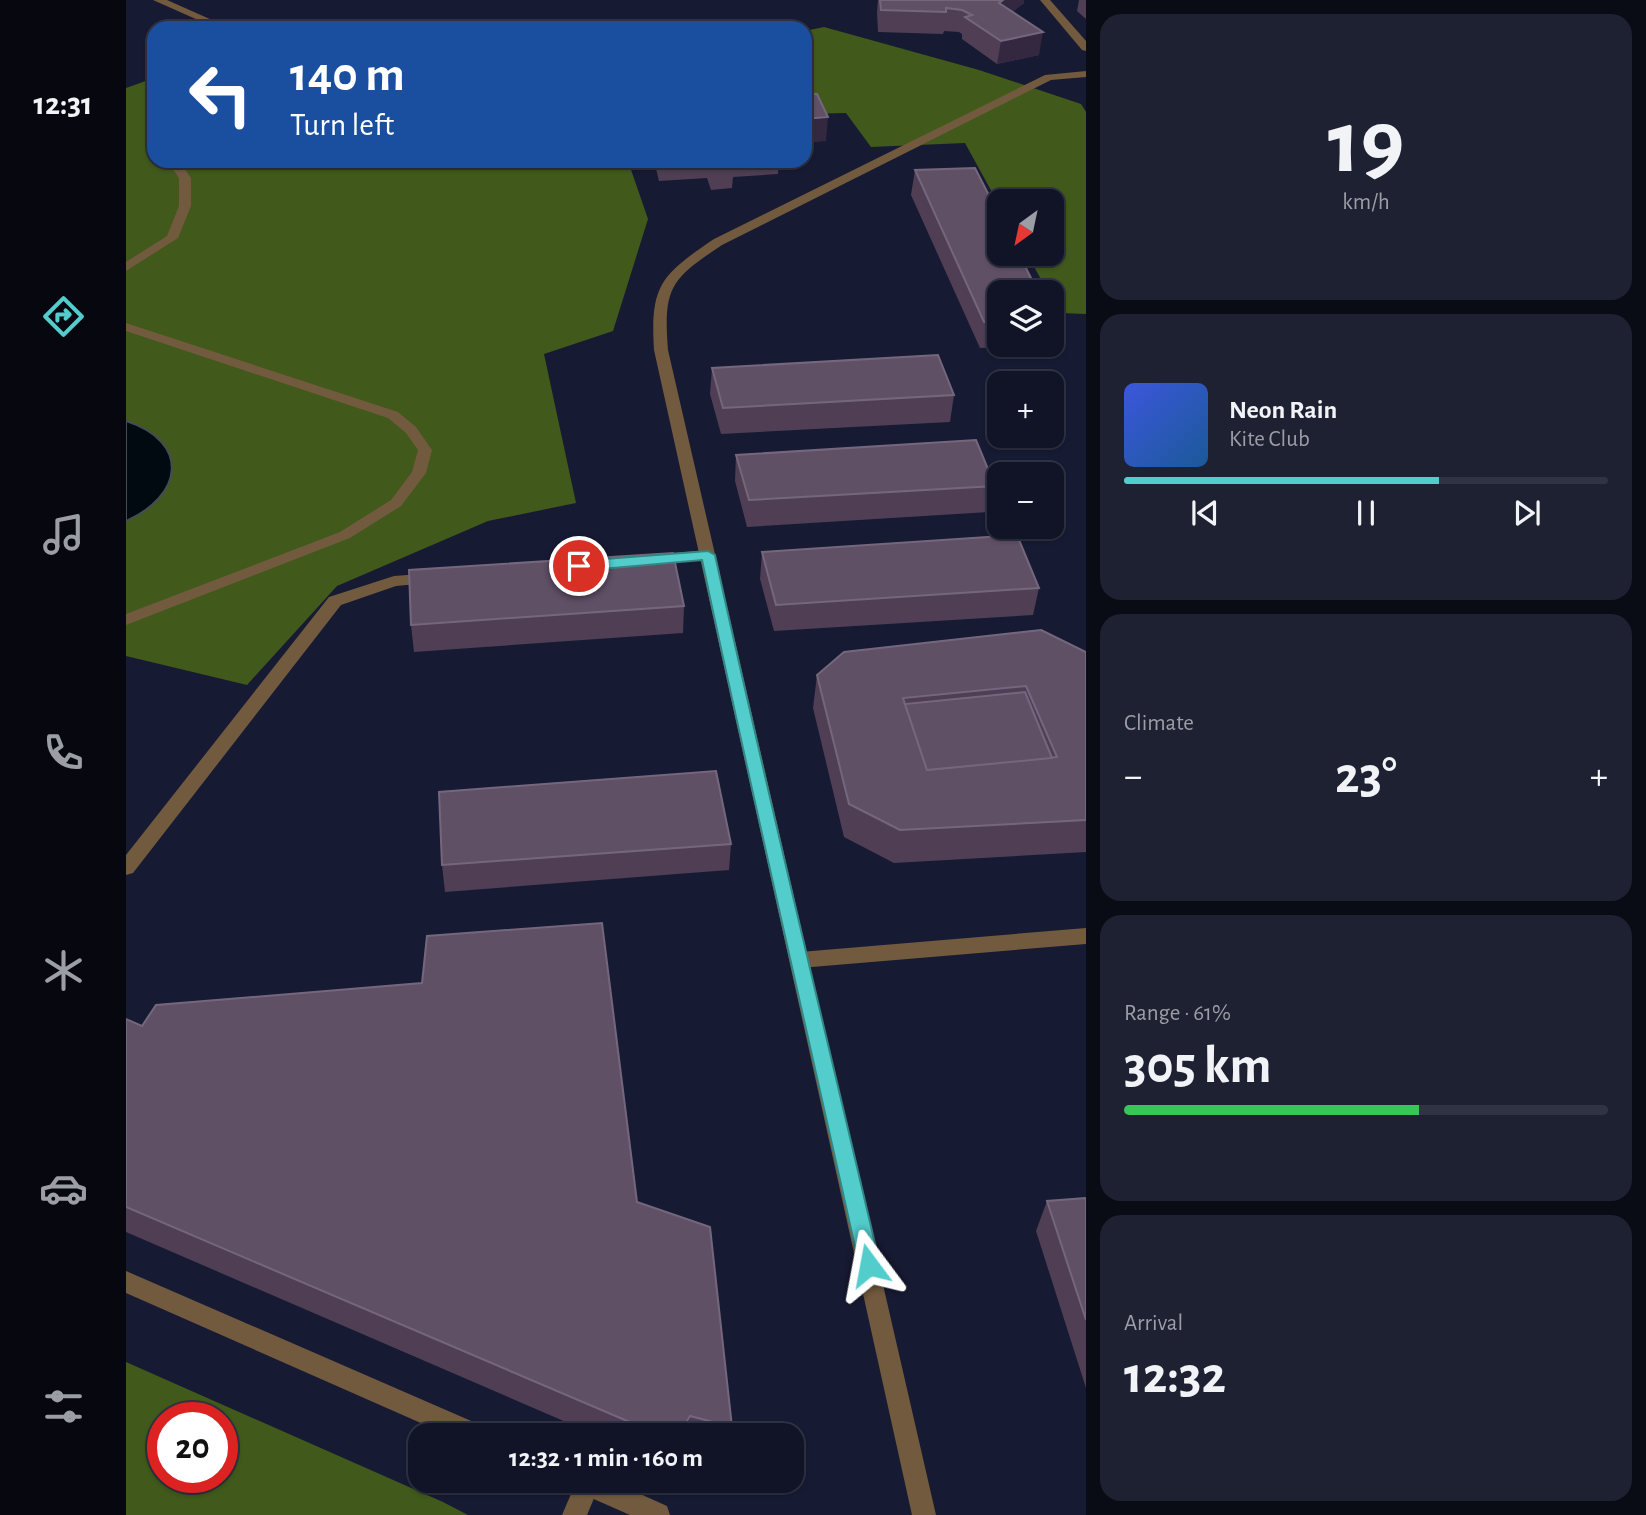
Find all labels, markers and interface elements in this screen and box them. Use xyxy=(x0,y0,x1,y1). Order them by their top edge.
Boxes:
icon: left xyxy=(175,49,266,140)
text: 140 m xyxy=(290,51,405,100)
text: 12:31 xyxy=(33,88,93,120)
text: 19 xyxy=(1328,98,1404,189)
text: Turn left xyxy=(290,109,394,141)
north arrow xyxy=(987,189,1064,266)
map controls xyxy=(987,189,1064,539)
text: km/h xyxy=(1342,191,1390,214)
button: layers xyxy=(987,280,1064,357)
icon: directions xyxy=(39,292,88,341)
button: + xyxy=(987,371,1064,448)
text: Neon Rain xyxy=(1229,397,1337,423)
text: Kite Club xyxy=(1229,428,1310,451)
button: − xyxy=(987,462,1064,539)
icon: previous xyxy=(1186,494,1224,532)
icon: pause xyxy=(1347,494,1385,532)
icon: next xyxy=(1508,494,1546,532)
icon: music xyxy=(39,510,88,559)
pin xyxy=(549,536,609,596)
icon: arrive xyxy=(560,547,598,585)
text: Climate xyxy=(1124,712,1194,735)
icon: phone xyxy=(39,728,88,777)
text: 23° xyxy=(1335,750,1397,802)
text: − xyxy=(1124,758,1142,796)
text: + xyxy=(1590,758,1608,796)
icon: climate xyxy=(39,946,88,995)
text: Range · 61% xyxy=(1124,1002,1231,1025)
text: 305 km xyxy=(1124,1040,1272,1092)
icon: car xyxy=(39,1164,88,1213)
position arrow xyxy=(832,1228,906,1302)
text: Arrival xyxy=(1124,1312,1183,1335)
text: 12:32 xyxy=(1124,1350,1226,1402)
icon: filters xyxy=(39,1382,88,1431)
speed limit sign: 20 xyxy=(147,1402,238,1493)
text: 12:32 · 1 min · 160 m xyxy=(509,1445,703,1471)

